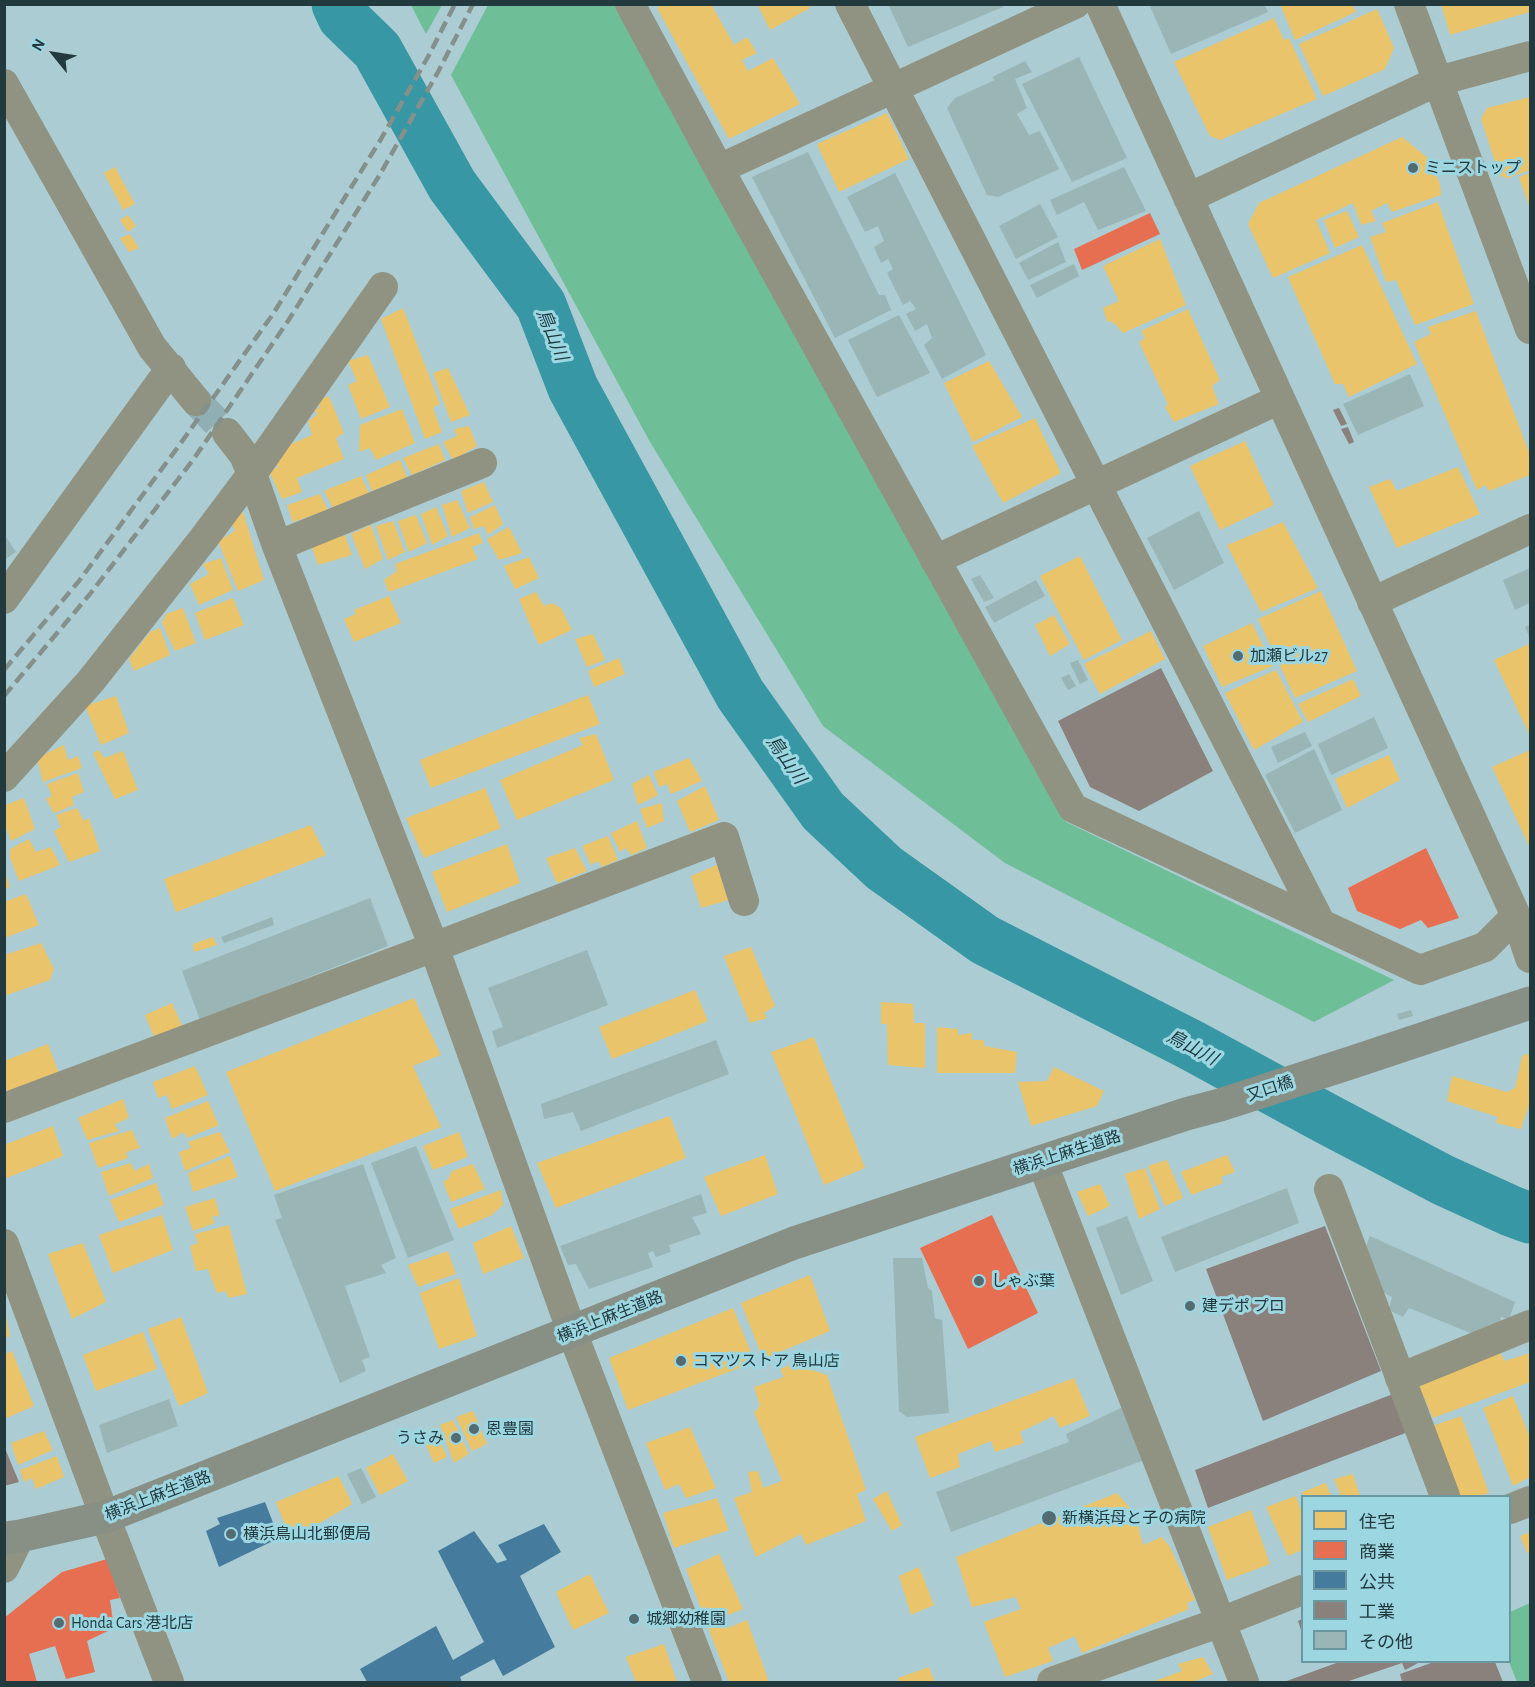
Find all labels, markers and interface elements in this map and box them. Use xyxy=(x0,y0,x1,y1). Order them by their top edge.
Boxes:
north arrow xyxy=(24,24,84,84)
text: N xyxy=(29,36,48,54)
place label: ミニストップ xyxy=(1425,158,1521,178)
marker: ミニストップ xyxy=(1406,161,1420,175)
water label: 鳥山川 xyxy=(532,306,572,364)
place label: 加瀬ビル27 xyxy=(1250,646,1328,666)
marker: 加瀬ビル27 xyxy=(1231,649,1245,663)
water label: 鳥山川 xyxy=(762,732,810,788)
water label: 鳥山川 xyxy=(1163,1026,1221,1070)
street label: 又口橋 xyxy=(1244,1072,1296,1106)
street label: 横浜上麻生道路 xyxy=(1011,1127,1123,1179)
place label: しゃぶ葉 xyxy=(991,1271,1055,1291)
marker: しゃぶ葉 xyxy=(972,1274,986,1288)
street label: 横浜上麻生道路 xyxy=(554,1287,666,1347)
place label: 建デポ プロ xyxy=(1202,1296,1285,1316)
marker: 建デポ プロ xyxy=(1183,1299,1197,1313)
place label: コマツストア 鳥山店 xyxy=(693,1351,840,1371)
marker: コマツストア 鳥山店 xyxy=(674,1354,688,1368)
place label: 恩豊園 xyxy=(486,1419,534,1439)
marker: 恩豊園 xyxy=(467,1422,481,1436)
place label: うさみ xyxy=(396,1428,444,1448)
marker: うさみ xyxy=(449,1431,463,1445)
street label: 横浜上麻生道路 xyxy=(102,1467,214,1525)
legend xyxy=(1301,1495,1511,1663)
place label: 新横浜母と子の病院 xyxy=(1062,1508,1206,1528)
marker: 新横浜母と子の病院 xyxy=(1040,1509,1058,1527)
text: 住宅 xyxy=(1359,1514,1395,1532)
place label: 横浜鳥山北郵便局 xyxy=(243,1524,371,1544)
marker: 横浜鳥山北郵便局 xyxy=(224,1527,238,1541)
text: 商業 xyxy=(1359,1544,1395,1562)
text: 公共 xyxy=(1359,1574,1395,1592)
text: 工業 xyxy=(1359,1604,1395,1622)
place label: 城郷幼稚園 xyxy=(646,1609,726,1629)
marker: 城郷幼稚園 xyxy=(627,1612,641,1626)
place label: Honda Cars 港北店 xyxy=(71,1613,193,1633)
marker: Honda Cars 港北店 xyxy=(52,1616,66,1630)
text: その他 xyxy=(1359,1634,1413,1652)

